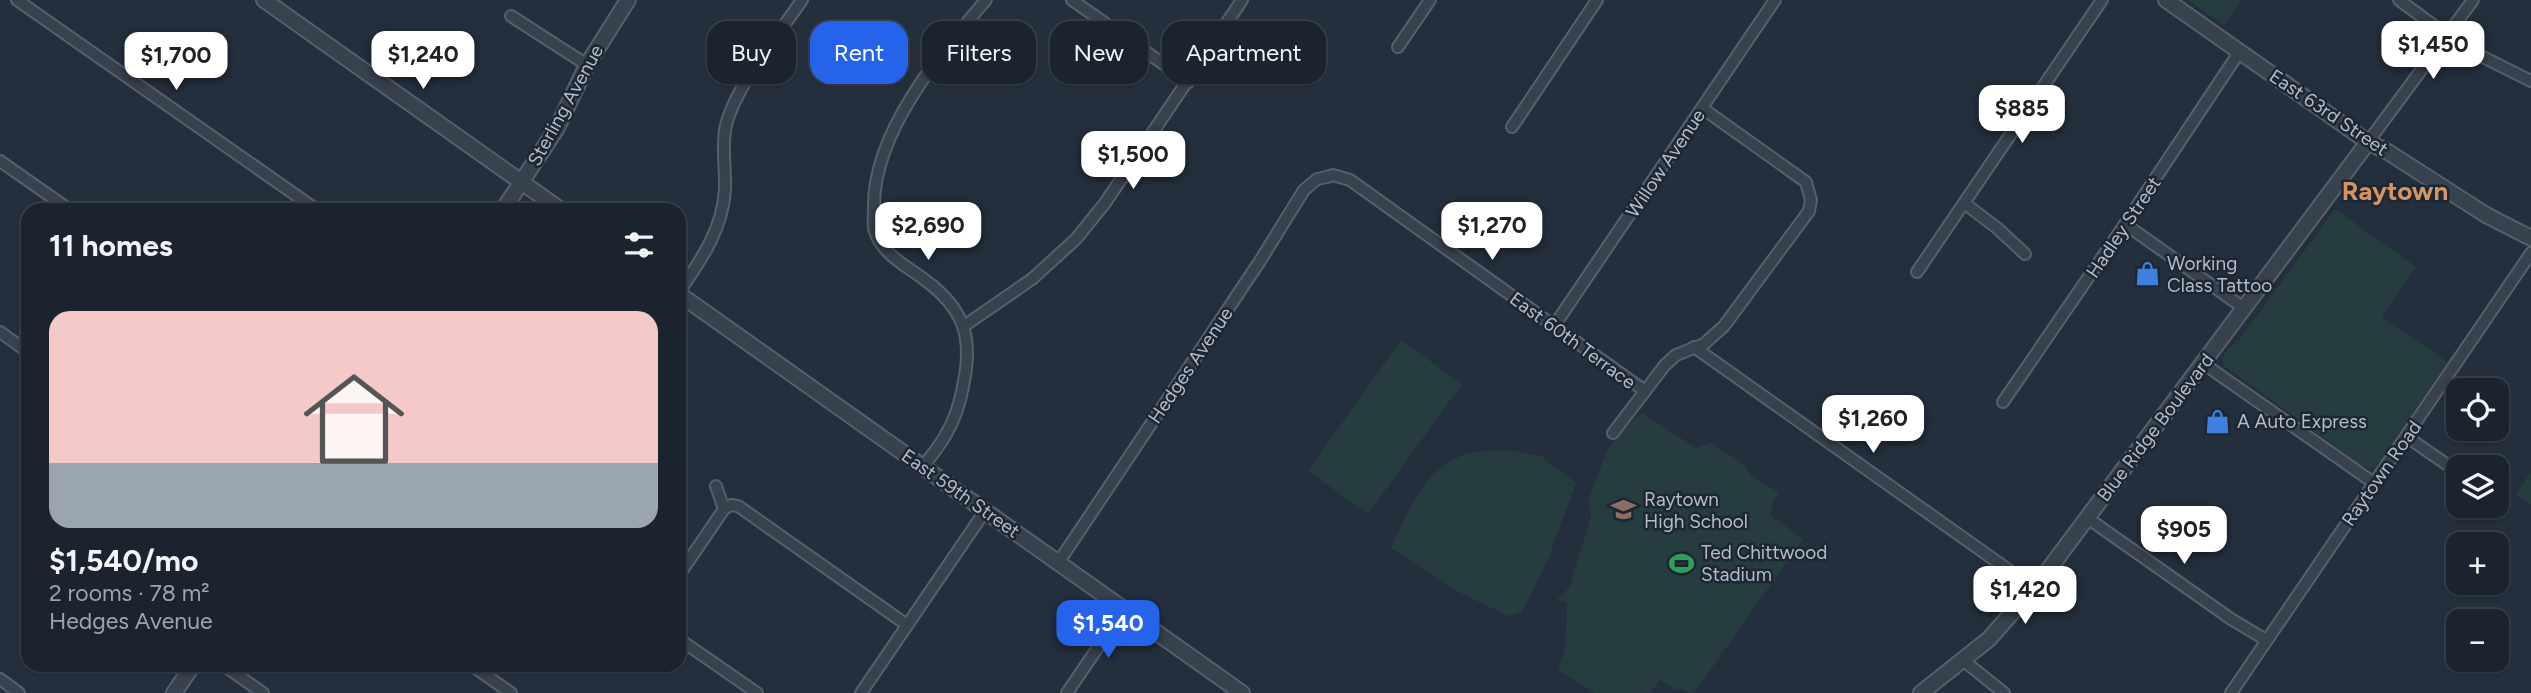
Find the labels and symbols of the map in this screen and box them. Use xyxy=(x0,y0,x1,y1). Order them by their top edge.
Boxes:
pin: $1,450 xyxy=(2376,22,2490,81)
pin: $1,700 xyxy=(119,32,233,92)
pin: $1,240 xyxy=(366,32,480,91)
street label: Sterling Avenue xyxy=(523,41,608,170)
street label: East 63rd Street xyxy=(2265,64,2392,161)
pin: $885 xyxy=(1981,86,2063,145)
street label: Willow Avenue xyxy=(1621,105,1710,222)
pin: $1,500 xyxy=(1076,132,1190,191)
street label: Hadley Street xyxy=(2081,172,2166,282)
district label: Raytown xyxy=(2342,175,2448,207)
pin: $2,690 xyxy=(871,202,985,262)
pin: $1,270 xyxy=(1435,202,1549,262)
place label: Working Class Tattoo xyxy=(2167,252,2272,297)
shop icon: Working Class Tattoo xyxy=(2133,260,2161,288)
street label: East 60th Terrace xyxy=(1505,287,1640,394)
street label: Hedges Avenue xyxy=(1143,303,1238,428)
street label: Blue Ridge Boulevard xyxy=(2092,349,2219,506)
pin: $1,260 xyxy=(1816,396,1930,455)
shop icon: A Auto Express xyxy=(2203,407,2231,435)
place label: A Auto Express xyxy=(2237,410,2367,433)
street label: Raytown Road xyxy=(2337,416,2426,530)
street label: East 59th Street xyxy=(897,444,1024,543)
place label: Raytown High School xyxy=(1644,488,1748,533)
school or university icon: Raytown High School xyxy=(1610,496,1638,524)
pin: $905 xyxy=(2143,506,2225,566)
place label: Ted Chittwood Stadium xyxy=(1701,541,1827,586)
sports icon: Ted Chittwood Stadium xyxy=(1667,549,1695,577)
pin: $1,420 xyxy=(1968,566,2082,626)
pin: $1,540 xyxy=(1051,600,1165,660)

